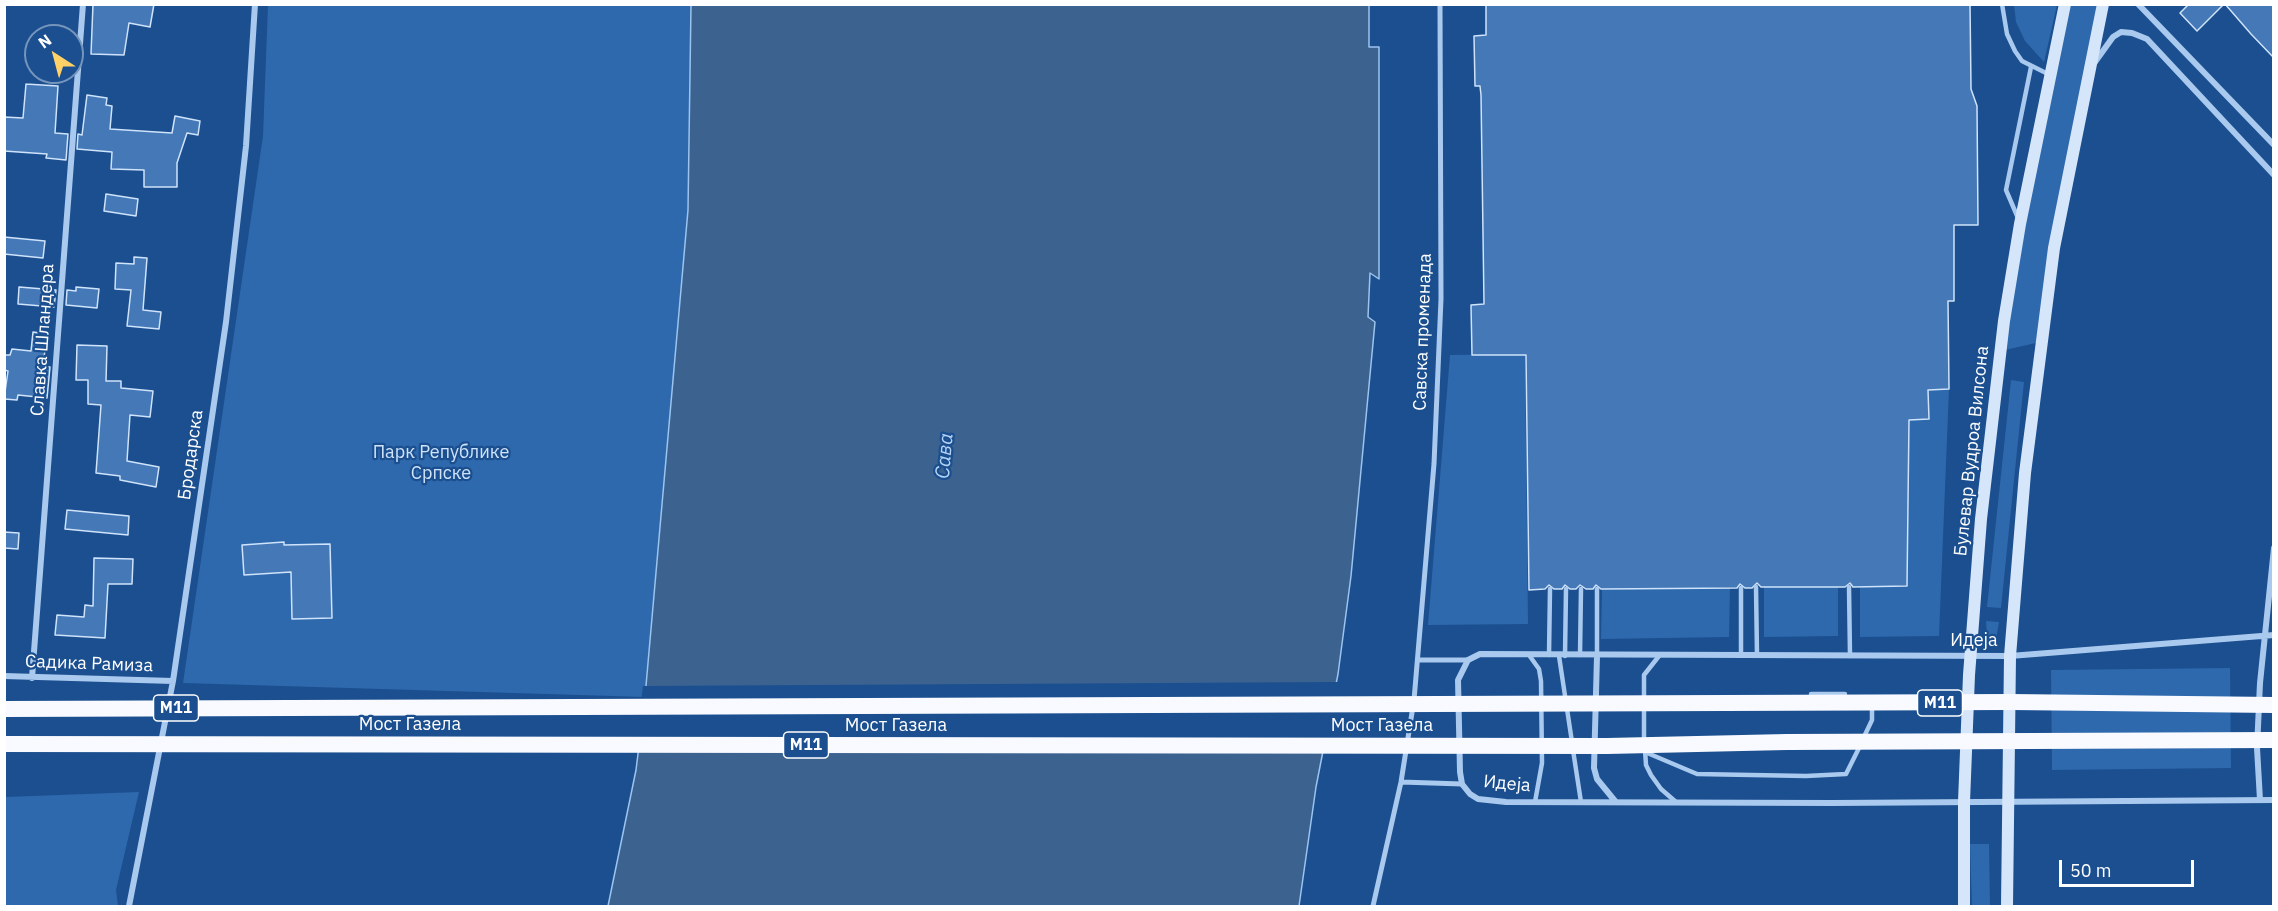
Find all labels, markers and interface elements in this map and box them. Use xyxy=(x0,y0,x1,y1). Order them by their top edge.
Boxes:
north arrow xyxy=(24,24,84,84)
text: N xyxy=(34,30,55,53)
street label: Савска променада xyxy=(1409,253,1437,411)
street label: Славка Шландера xyxy=(27,263,59,417)
street label: Булевар Вудроа Вилсона xyxy=(1950,345,1994,557)
street label: Бродарска xyxy=(174,408,208,502)
water label: Сава xyxy=(931,432,959,480)
park label: Парк Републике Српске xyxy=(373,442,509,484)
street label: Идеја xyxy=(1950,630,1998,652)
street label: Садика Рамиза xyxy=(25,651,153,677)
road number: M11 xyxy=(1918,690,1962,716)
road number: M11 xyxy=(154,695,198,721)
street label: Мост Газела xyxy=(359,714,461,736)
street label: Мост Газела xyxy=(845,715,947,737)
street label: Мост Газела xyxy=(1331,715,1433,737)
road number: M11 xyxy=(784,732,828,758)
street label: Идеја xyxy=(1482,771,1532,797)
scale bar xyxy=(2062,848,2197,886)
text: 50 m xyxy=(2070,859,2112,882)

